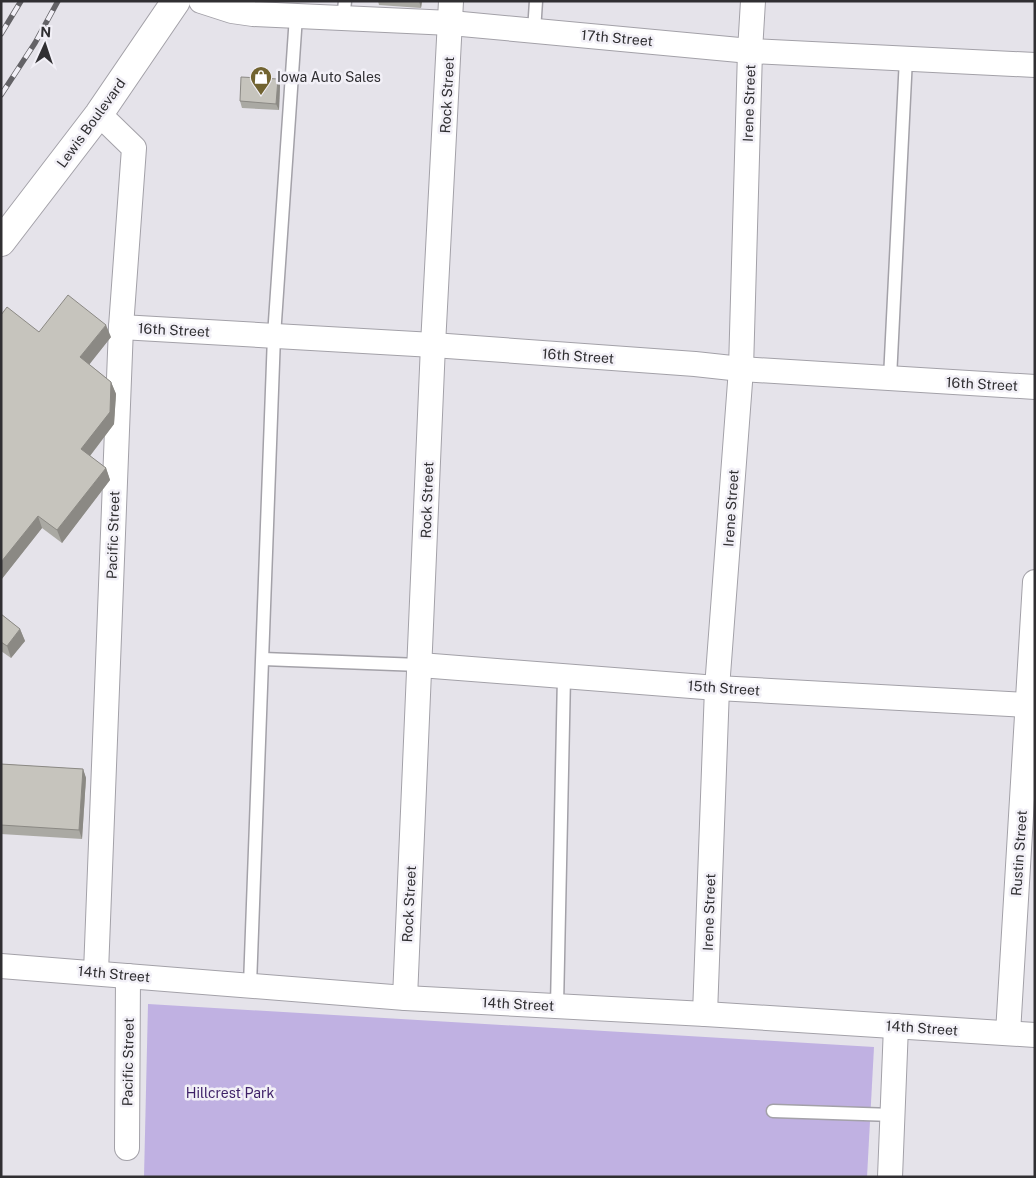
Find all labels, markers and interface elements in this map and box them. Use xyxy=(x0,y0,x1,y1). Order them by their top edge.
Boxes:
north arrow xyxy=(20,20,70,70)
text: N xyxy=(40,24,52,40)
street label: 17th Street xyxy=(580,27,654,49)
street label: Rock Street xyxy=(437,56,457,134)
street label: Irene Street xyxy=(740,64,758,142)
shop icon: Iowa Auto Sales xyxy=(249,65,273,96)
place label: Iowa Auto Sales xyxy=(277,69,381,85)
street label: Lewis Boulevard xyxy=(53,75,129,171)
street label: 16th Street xyxy=(138,320,210,340)
street label: 16th Street xyxy=(541,346,615,366)
street label: 16th Street xyxy=(946,374,1018,394)
street label: Rock Street xyxy=(418,461,436,539)
street label: Irene Street xyxy=(720,469,742,547)
street label: Pacific Street xyxy=(103,491,123,579)
street label: 15th Street xyxy=(687,677,761,699)
street label: Rustin Street xyxy=(1008,810,1030,896)
street label: Rock Street xyxy=(399,865,419,943)
street label: Irene Street xyxy=(700,873,718,951)
street label: 14th Street xyxy=(77,963,151,985)
street label: 14th Street xyxy=(481,994,555,1014)
street label: 14th Street xyxy=(885,1017,959,1039)
street label: Pacific Street xyxy=(119,1018,137,1106)
park label: Hillcrest Park xyxy=(186,1085,274,1101)

